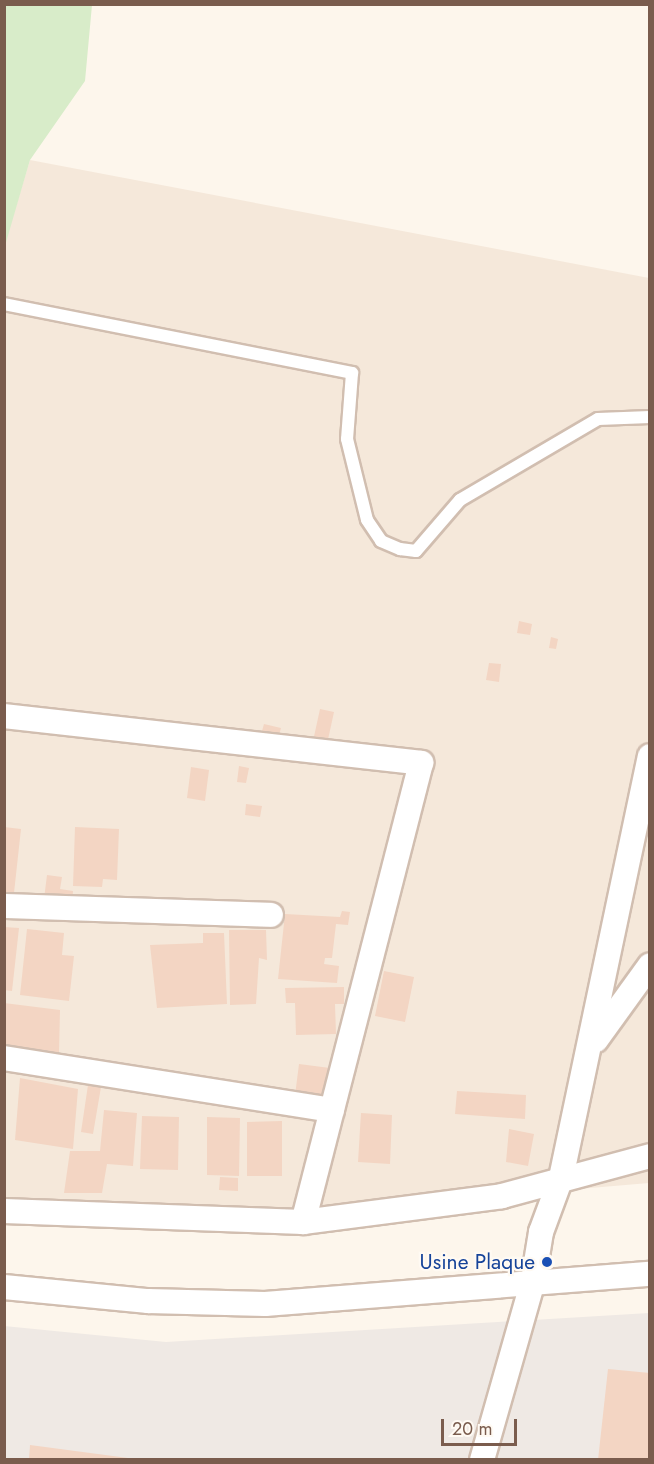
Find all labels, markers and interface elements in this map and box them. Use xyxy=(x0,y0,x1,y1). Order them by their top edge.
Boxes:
place label: Usine Plaque xyxy=(420,1249,535,1275)
marker: Usine Plaque xyxy=(540,1255,554,1269)
scale bar xyxy=(444,1407,520,1445)
text: 20 m xyxy=(452,1416,492,1442)

